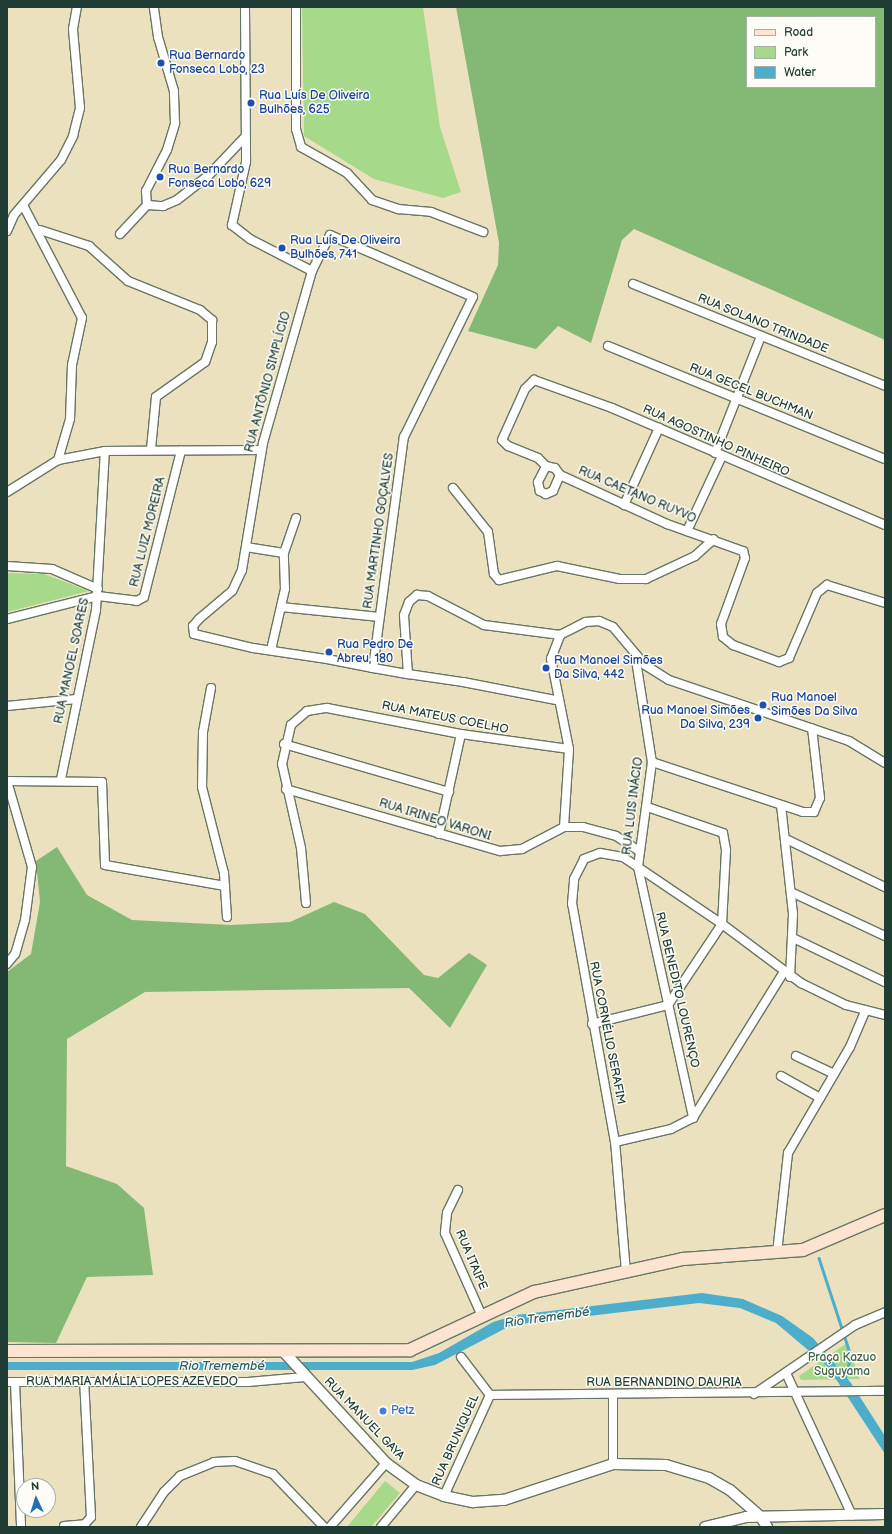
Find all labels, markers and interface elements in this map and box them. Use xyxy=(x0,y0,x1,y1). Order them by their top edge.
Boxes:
legend xyxy=(746,16,876,88)
text: Road xyxy=(784,25,813,40)
text: Park xyxy=(784,45,808,60)
place label: Rua Bernardo Fonseca Lobo, 23 xyxy=(169,49,265,77)
marker: Rua Bernardo Fonseca Lobo, 23 xyxy=(156,58,166,68)
text: Water xyxy=(784,65,816,80)
place label: Rua Luís De Oliveira Bulhões, 625 xyxy=(259,89,369,117)
marker: Rua Luís De Oliveira Bulhões, 625 xyxy=(246,98,256,108)
place label: Rua Bernardo Fonseca Lobo, 629 xyxy=(168,163,271,191)
marker: Rua Bernardo Fonseca Lobo, 629 xyxy=(155,172,165,182)
place label: Rua Luís De Oliveira Bulhões, 741 xyxy=(290,234,400,262)
marker: Rua Luís De Oliveira Bulhões, 741 xyxy=(277,243,287,253)
street label: RUA SOLANO TRINDADE xyxy=(695,291,831,357)
street label: RUA ANTÔNIO SIMPLÍCIO xyxy=(242,310,294,454)
street label: RUA GECEL BUCHMAN xyxy=(687,361,815,423)
street label: RUA AGOSTINHO PINHEIRO xyxy=(640,402,792,480)
street label: RUA MARTINHO GOÇALVES xyxy=(361,452,397,610)
street label: RUA CAETANO RUYVO xyxy=(576,464,698,526)
street label: RUA LUIZ MOREIRA xyxy=(127,475,169,589)
street label: RUA MANOEL SOARES xyxy=(52,597,92,725)
place label: Rua Pedro De Abreu, 180 xyxy=(337,638,413,666)
marker: Rua Pedro De Abreu, 180 xyxy=(324,647,334,657)
place label: Rua Manoel Simões Da Silva, 442 xyxy=(554,654,663,682)
marker: Rua Manoel Simões Da Silva, 442 xyxy=(541,663,551,673)
place label: Rua Manoel Simões Da Silva xyxy=(771,691,858,719)
street label: RUA MATEUS COELHO xyxy=(380,699,510,737)
marker: Rua Manoel Simões Da Silva xyxy=(758,700,768,710)
place label: Rua Manoel Simões Da Silva, 239 xyxy=(641,704,750,732)
marker: Rua Manoel Simões Da Silva, 239 xyxy=(753,713,763,723)
street label: RUA LUIS INÁCIO xyxy=(620,756,646,856)
street label: RUA IRINEO VARONI xyxy=(377,796,493,844)
street label: RUA BENEDITO LOURENÇO xyxy=(652,911,702,1069)
street label: RUA CORNÉLIO SERAFIM xyxy=(586,960,628,1106)
street label: RUA ITAIPE xyxy=(452,1228,490,1292)
water label: Rio Tremembé xyxy=(503,1304,591,1332)
park label: Praça Kazuo Suguyama xyxy=(808,1351,876,1379)
water label: Rio Tremembé xyxy=(179,1358,265,1374)
street label: RUA MARIA AMÁLIA LOPES AZEVEDO xyxy=(26,1375,238,1389)
street label: RUA MANUEL GAYA xyxy=(321,1375,407,1463)
street label: RUA BERNANDINO DAURIA xyxy=(586,1376,742,1390)
street label: RUA BRUNIQUEL xyxy=(429,1392,483,1488)
place label: Petz xyxy=(391,1404,415,1418)
marker: Petz xyxy=(378,1406,388,1416)
north arrow xyxy=(16,1478,56,1518)
text: N xyxy=(31,1480,40,1493)

